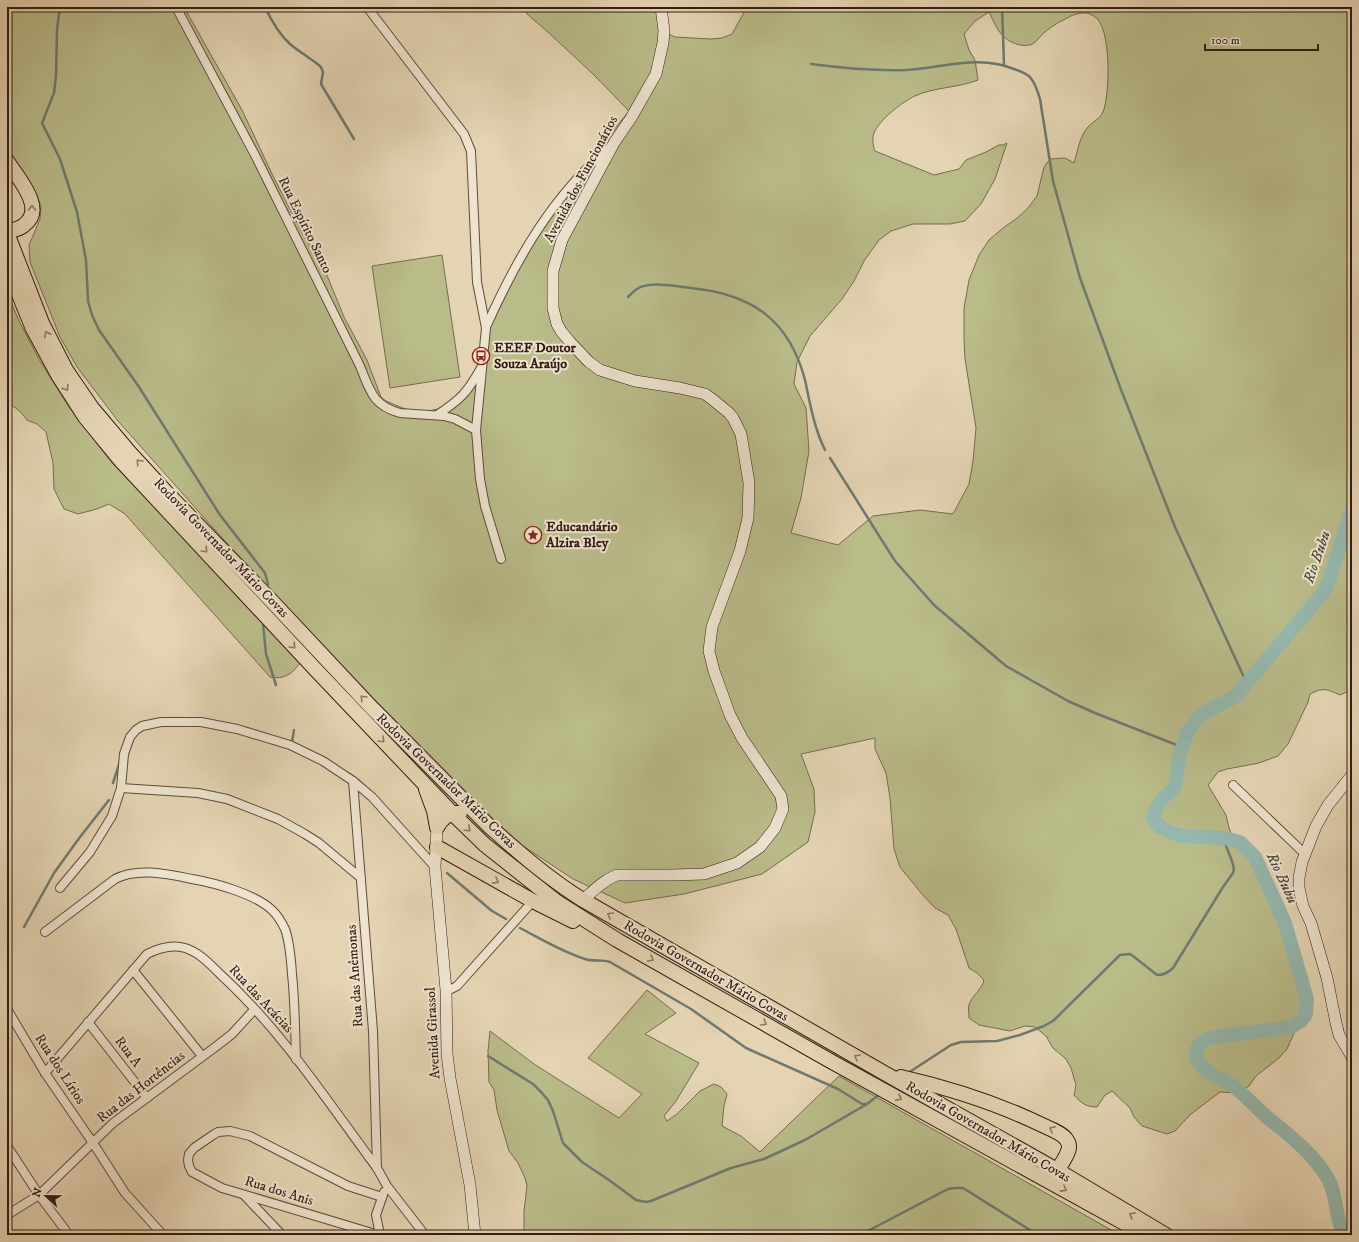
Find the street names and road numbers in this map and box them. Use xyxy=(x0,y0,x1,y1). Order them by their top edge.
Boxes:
street label: Avenida dos Funcionários xyxy=(540,112,622,246)
street label: Rua Espírito Santo xyxy=(274,174,336,276)
street label: Rodovia Governador Mário Covas xyxy=(149,474,293,622)
street label: Rodovia Governador Mário Covas xyxy=(372,709,520,853)
street label: Rodovia Governador Mário Covas xyxy=(620,916,792,1026)
street label: Rua das Anêmonas xyxy=(342,924,368,1028)
street label: Rua das Acácias xyxy=(225,961,297,1037)
street label: Avenida Girassol xyxy=(422,986,444,1080)
street label: Rua dos Lírios xyxy=(31,1030,90,1108)
street label: Rua A xyxy=(111,1033,146,1072)
street label: Rua das Hortências xyxy=(93,1047,189,1127)
street label: Rodovia Governador Mário Covas xyxy=(902,1077,1074,1187)
street label: Rua dos Anis xyxy=(242,1172,316,1210)

